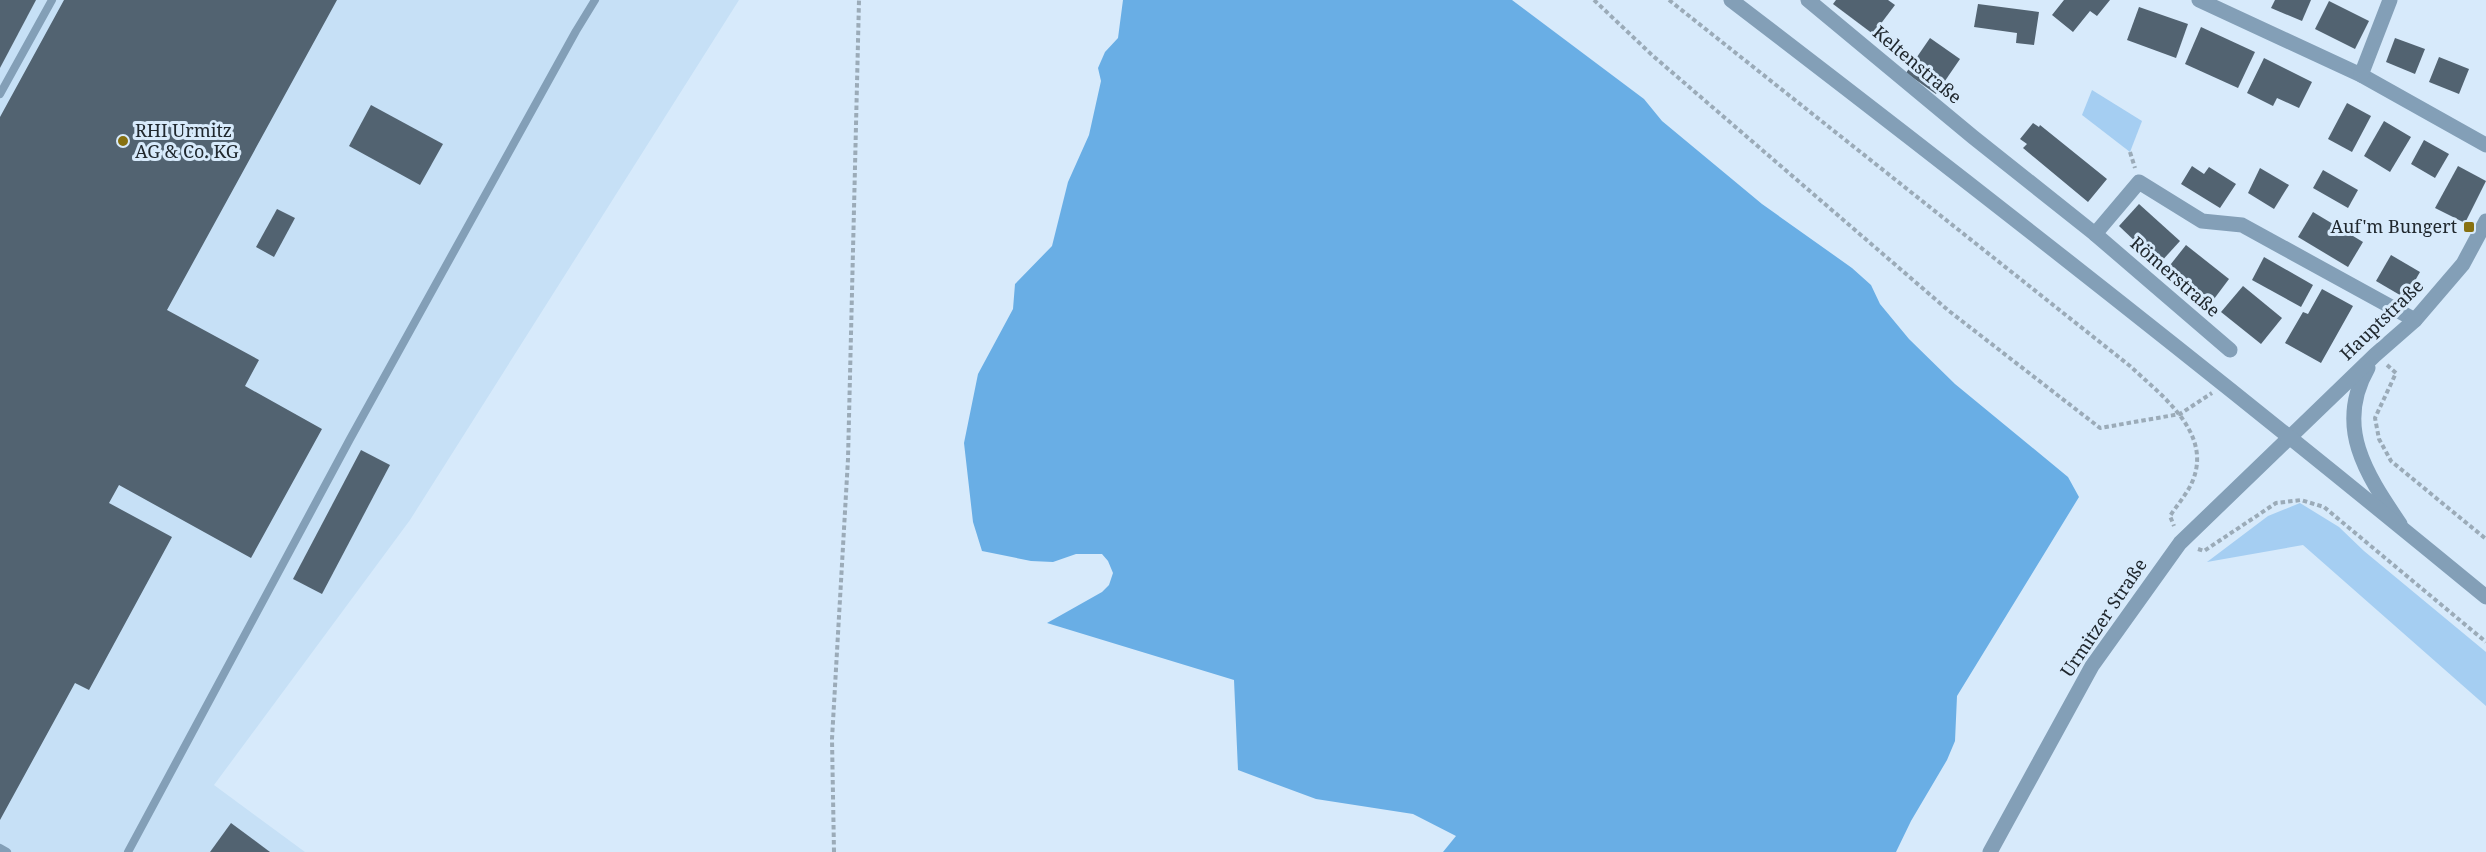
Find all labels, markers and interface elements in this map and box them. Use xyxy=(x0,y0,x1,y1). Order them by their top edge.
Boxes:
street label: Keltenstraße xyxy=(1868,20,1967,108)
place label: RHI Urmitz AG & Co. KG xyxy=(135,118,239,163)
marker: RHI Urmitz AG & Co. KG xyxy=(116,134,130,148)
place label: Auf'm Bungert xyxy=(2331,214,2457,238)
marker: Auf'm Bungert xyxy=(2462,220,2476,234)
street label: Römerstraße xyxy=(2126,231,2226,322)
street label: Hauptstraße xyxy=(2334,273,2428,365)
street label: Urmitzer Straße xyxy=(2055,553,2152,681)

